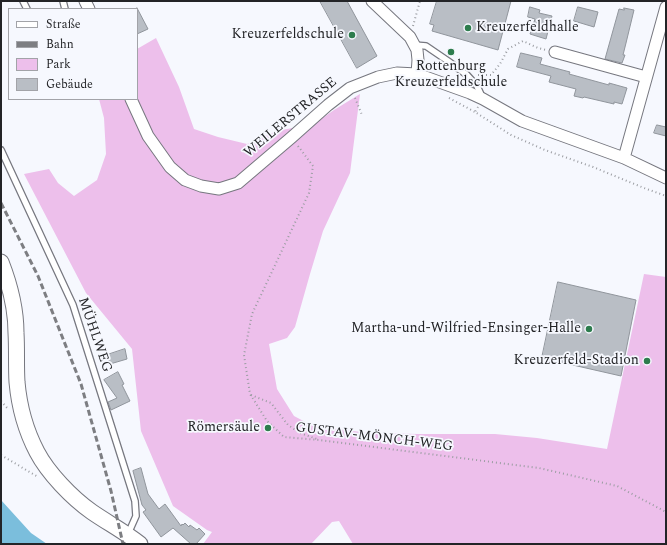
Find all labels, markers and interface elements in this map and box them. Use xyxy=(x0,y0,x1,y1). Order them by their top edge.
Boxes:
legend xyxy=(8,8,138,100)
text: Straße xyxy=(46,15,81,34)
place label: Kreuzerfeldhalle xyxy=(476,20,579,36)
marker: Kreuzerfeldhalle xyxy=(463,23,473,33)
place label: Kreuzerfeldschule xyxy=(232,27,344,43)
marker: Kreuzerfeldschule xyxy=(347,30,357,40)
text: Bahn xyxy=(46,35,74,54)
marker: Rottenburg Kreuzerfeldschule xyxy=(446,47,456,57)
text: Park xyxy=(46,55,71,74)
place label: Rottenburg Kreuzerfeldschule xyxy=(395,59,507,92)
street label: WEILERSTRASSE xyxy=(241,74,341,162)
text: Gebäude xyxy=(46,75,93,94)
street label: MÜHLWEG xyxy=(73,295,115,375)
place label: Martha-und-Wilfried-Ensinger-Halle xyxy=(351,321,581,337)
marker: Martha-und-Wilfried-Ensinger-Halle xyxy=(584,324,594,334)
place label: Kreuzerfeld-Stadion xyxy=(514,353,639,369)
marker: Kreuzerfeld-Stadion xyxy=(642,356,652,366)
place label: Römersäule xyxy=(187,420,260,436)
street label: GUSTAV-MÖNCH-WEG xyxy=(294,420,454,456)
marker: Römersäule xyxy=(263,423,273,433)

